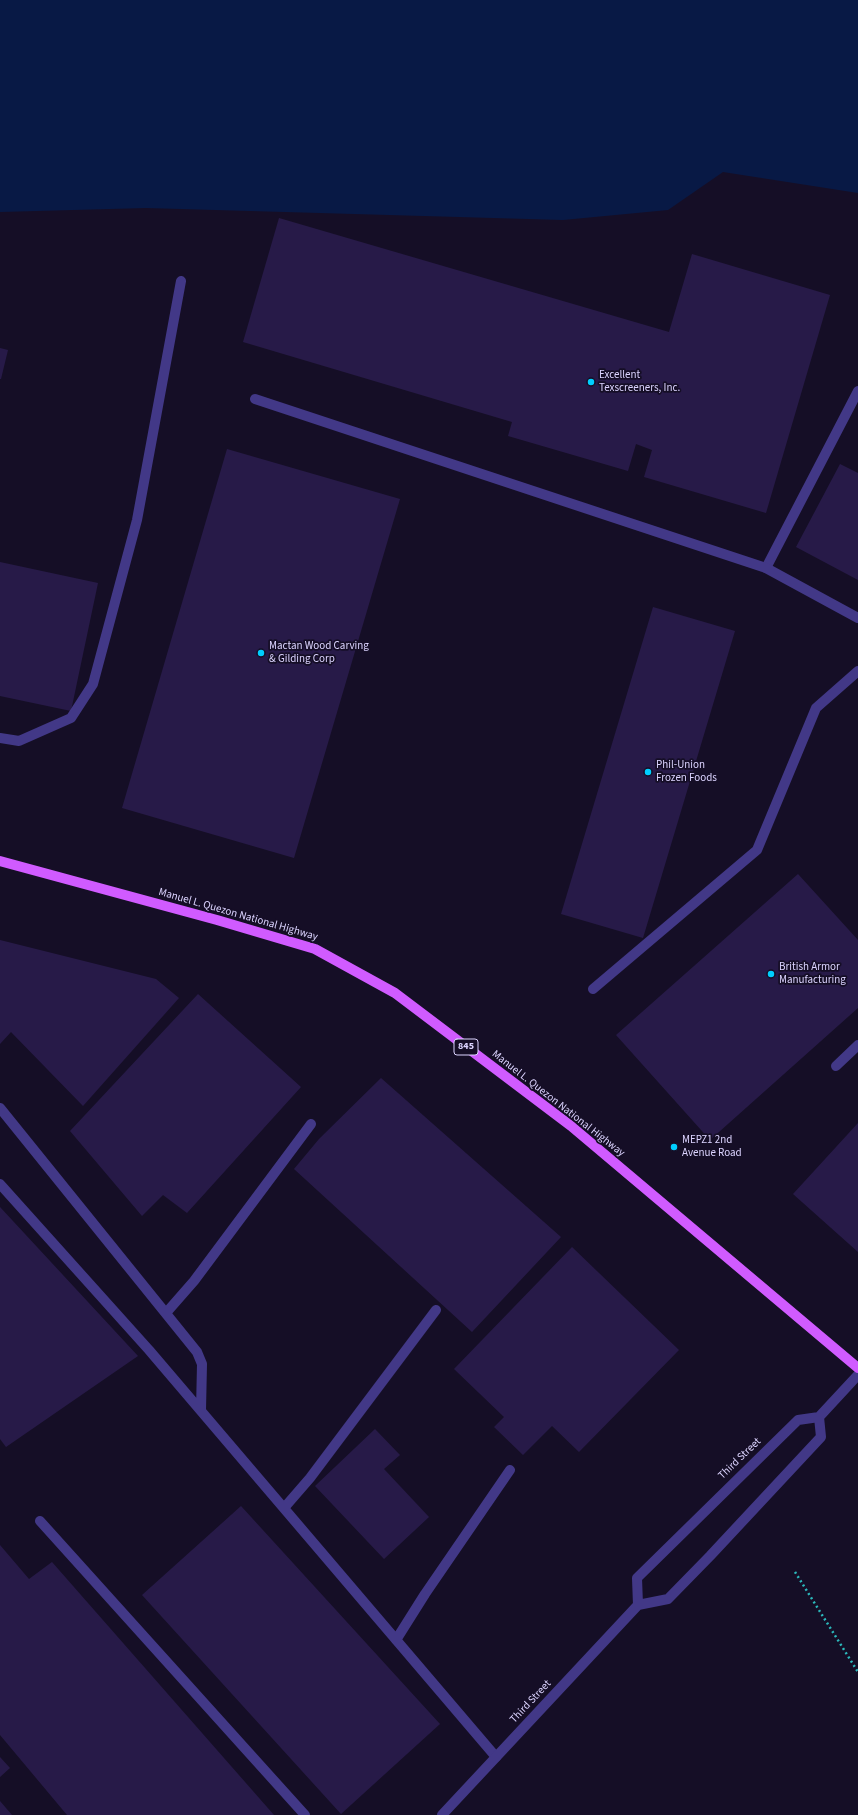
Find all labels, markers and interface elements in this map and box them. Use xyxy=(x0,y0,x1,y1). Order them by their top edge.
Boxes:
place label: Excellent Texscreeners, Inc. xyxy=(599,369,680,395)
marker: Excellent Texscreeners, Inc. xyxy=(586,377,596,387)
place label: Mactan Wood Carving & Gilding Corp xyxy=(269,640,369,666)
marker: Mactan Wood Carving & Gilding Corp xyxy=(256,648,266,658)
place label: Phil-Union Frozen Foods xyxy=(656,759,717,785)
marker: Phil-Union Frozen Foods xyxy=(643,767,653,777)
street label: Manuel L. Quezon National Highway xyxy=(157,886,319,944)
place label: British Armor Manufacturing xyxy=(779,961,846,987)
marker: British Armor Manufacturing xyxy=(766,969,776,979)
road number: 845 xyxy=(454,1039,478,1055)
street label: Manuel L. Quezon National Highway xyxy=(489,1048,627,1160)
place label: MEPZ1 2nd Avenue Road xyxy=(682,1134,742,1160)
marker: MEPZ1 2nd Avenue Road xyxy=(669,1142,679,1152)
street label: Third Street xyxy=(716,1435,764,1483)
street label: Third Street xyxy=(508,1678,554,1726)

